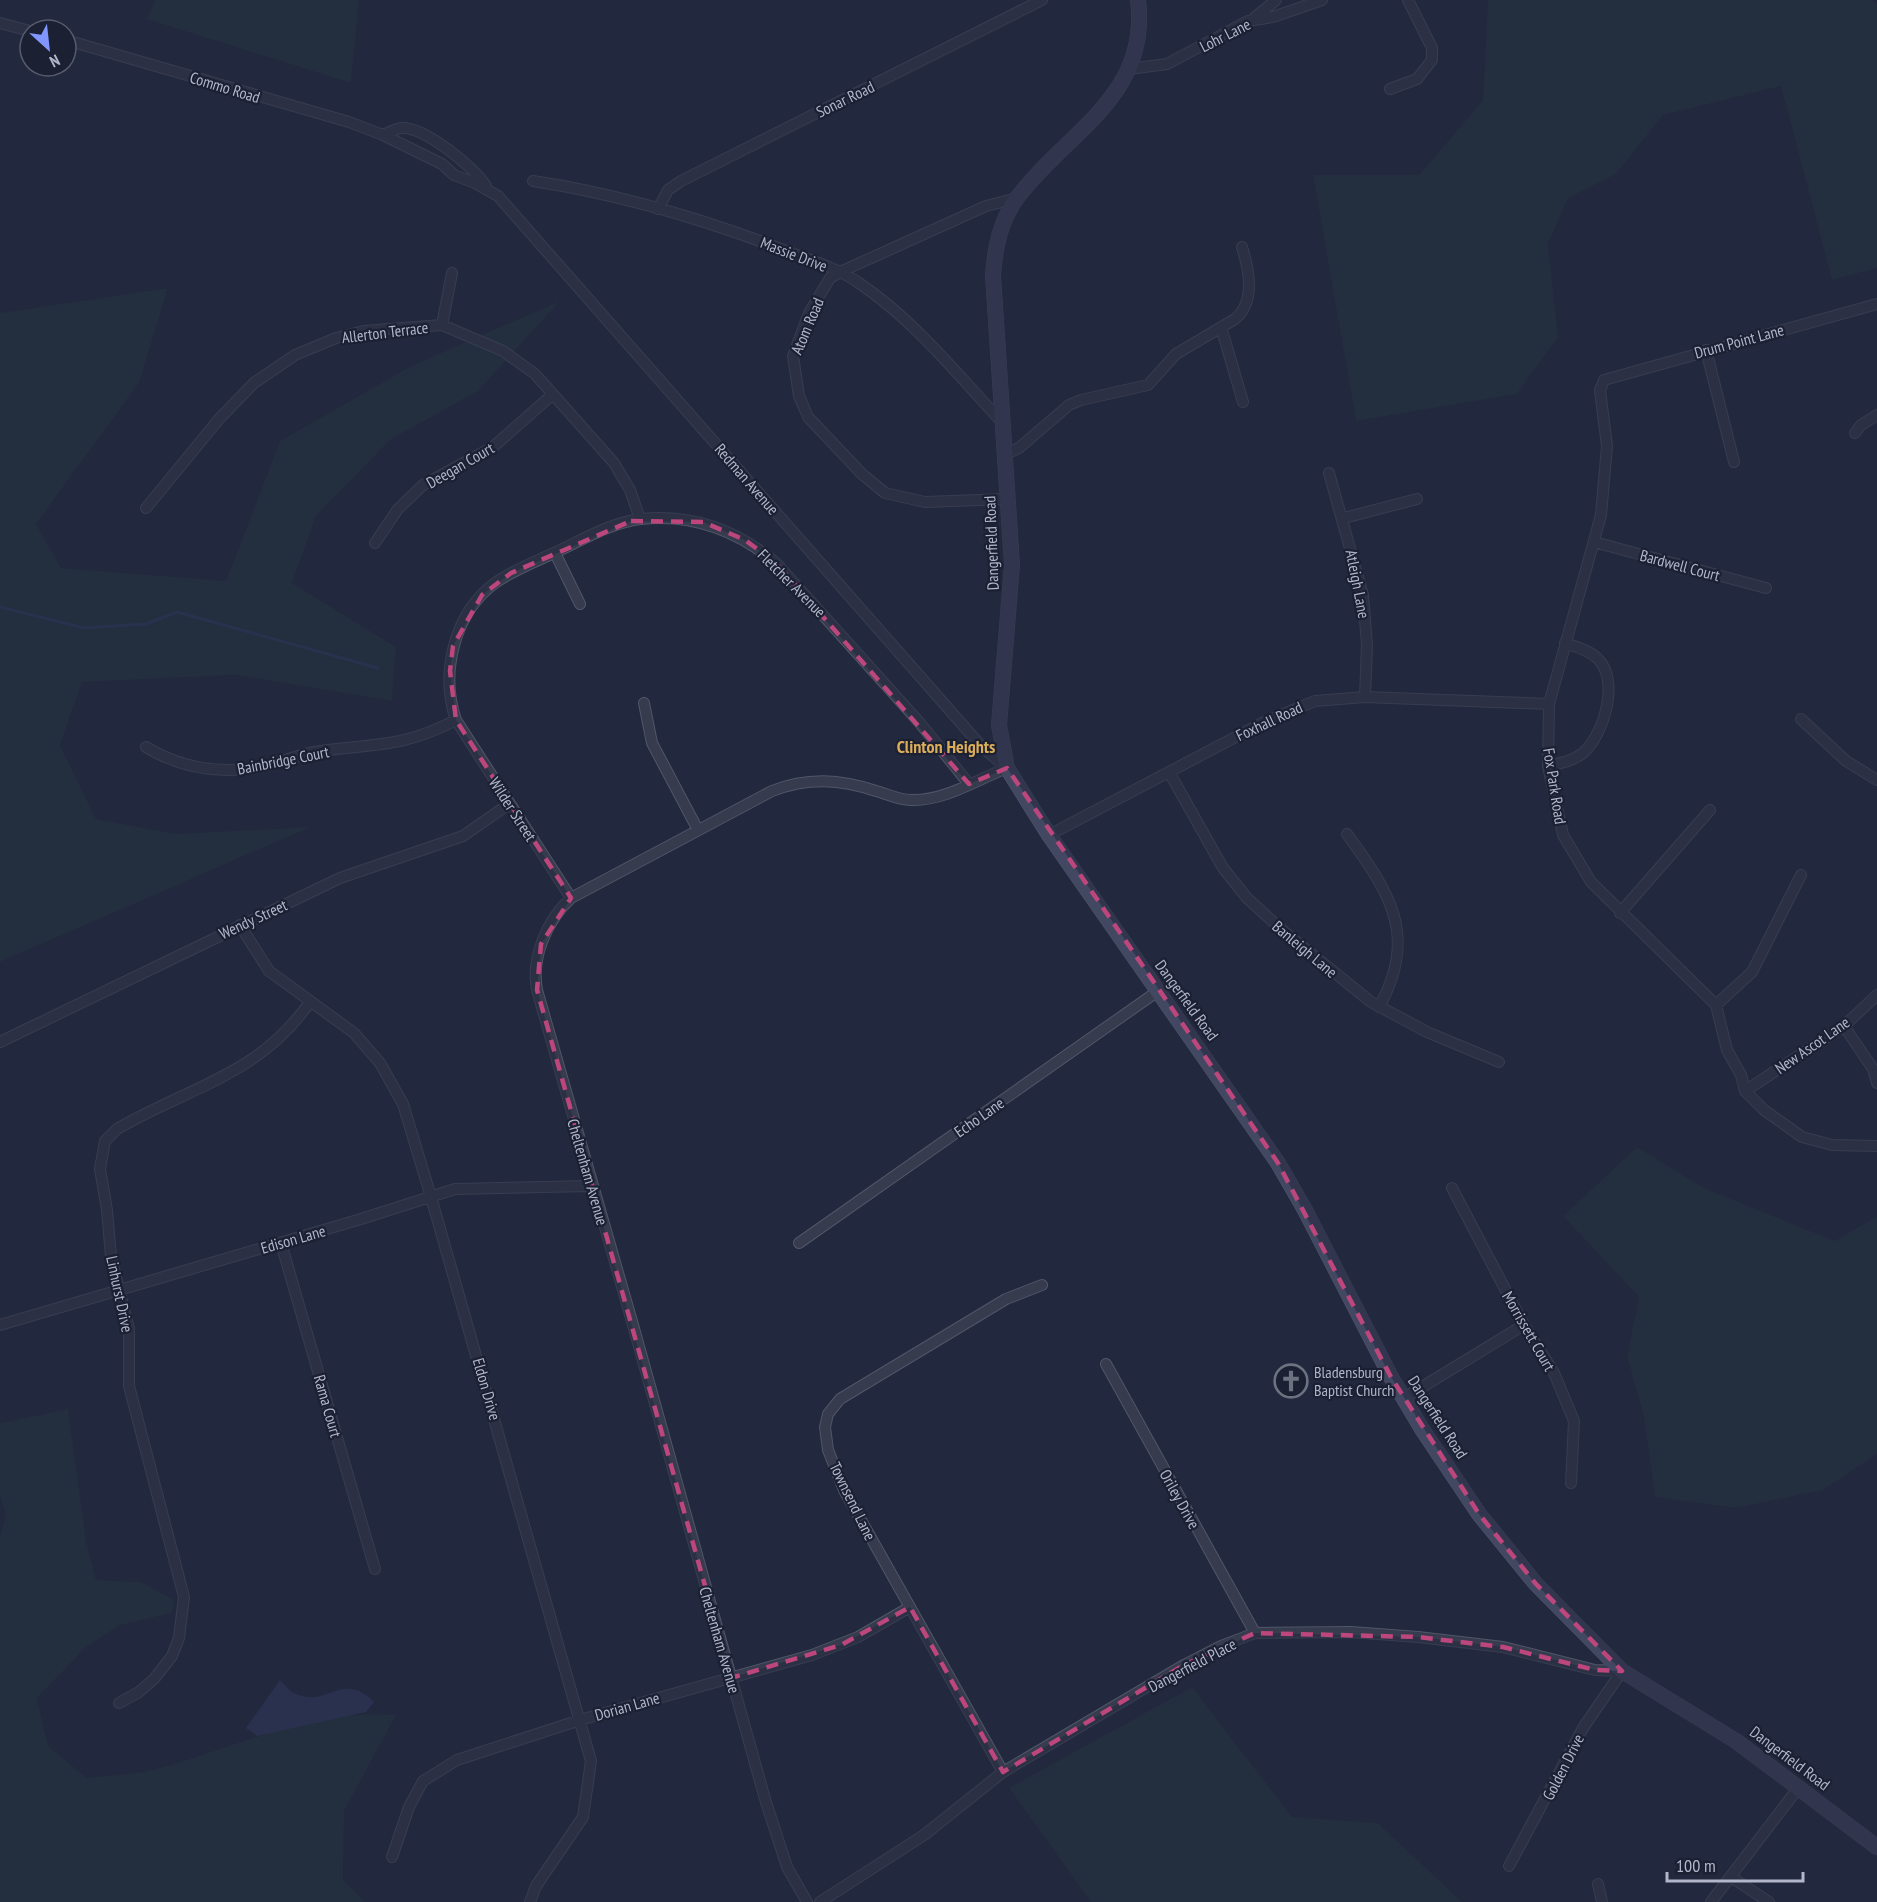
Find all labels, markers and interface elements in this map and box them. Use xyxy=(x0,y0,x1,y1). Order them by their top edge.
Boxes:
street label: Lohr Lane xyxy=(1196,14,1254,56)
north arrow xyxy=(18,18,78,78)
text: N xyxy=(46,50,63,72)
street label: Commo Road xyxy=(188,67,263,107)
street label: Sonar Road xyxy=(813,76,877,122)
street label: Massie Drive xyxy=(758,232,830,276)
street label: Atom Road xyxy=(786,295,828,357)
street label: Allerton Terrace xyxy=(341,317,429,347)
street label: Drum Point Lane xyxy=(1692,319,1786,363)
street label: Deegan Court xyxy=(423,437,498,492)
street label: Redman Avenue xyxy=(711,439,783,519)
street label: Dangerfield Road xyxy=(979,495,1003,591)
street label: Fletcher Avenue xyxy=(754,545,830,621)
street label: Bardwell Court xyxy=(1638,545,1723,585)
street label: Atleigh Lane xyxy=(1342,548,1374,620)
street label: Foxhall Road xyxy=(1232,697,1306,745)
district label: Clinton Heights xyxy=(897,735,995,758)
street label: Bainbridge Court xyxy=(235,741,331,779)
street label: Fox Park Road xyxy=(1539,746,1571,826)
street label: Wilder Street xyxy=(485,773,541,845)
street label: Wendy Street xyxy=(216,894,291,943)
street label: Banleigh Lane xyxy=(1268,916,1342,982)
street label: Dangerfield Road xyxy=(1151,956,1223,1044)
street label: New Ascot Lane xyxy=(1771,1012,1853,1078)
street label: Echo Lane xyxy=(950,1093,1008,1141)
street label: Cheltenham Avenue xyxy=(563,1116,613,1228)
street label: Edison Lane xyxy=(258,1220,328,1258)
street label: Linhurst Drive xyxy=(102,1254,138,1334)
street label: Morrissett Court xyxy=(1498,1288,1560,1375)
street label: Eldon Drive xyxy=(469,1356,505,1422)
place label: Bladensburg Baptist Church xyxy=(1314,1362,1394,1400)
church icon: Bladensburg Baptist Church xyxy=(1273,1363,1309,1399)
street label: Rama Court xyxy=(310,1372,347,1440)
street label: Dangerfield Road xyxy=(1404,1372,1472,1462)
street label: Townsend Lane xyxy=(825,1459,881,1543)
street label: Oriley Drive xyxy=(1156,1466,1204,1532)
street label: Cheltenham Avenue xyxy=(695,1584,745,1696)
street label: Dangerfield Place xyxy=(1145,1633,1239,1697)
street label: Dorian Lane xyxy=(592,1687,662,1725)
street label: Dangerfield Road xyxy=(1746,1722,1834,1795)
street label: Golden Drive xyxy=(1538,1731,1588,1803)
scale bar xyxy=(1667,1845,1804,1883)
text: 100 m xyxy=(1676,1854,1716,1877)

